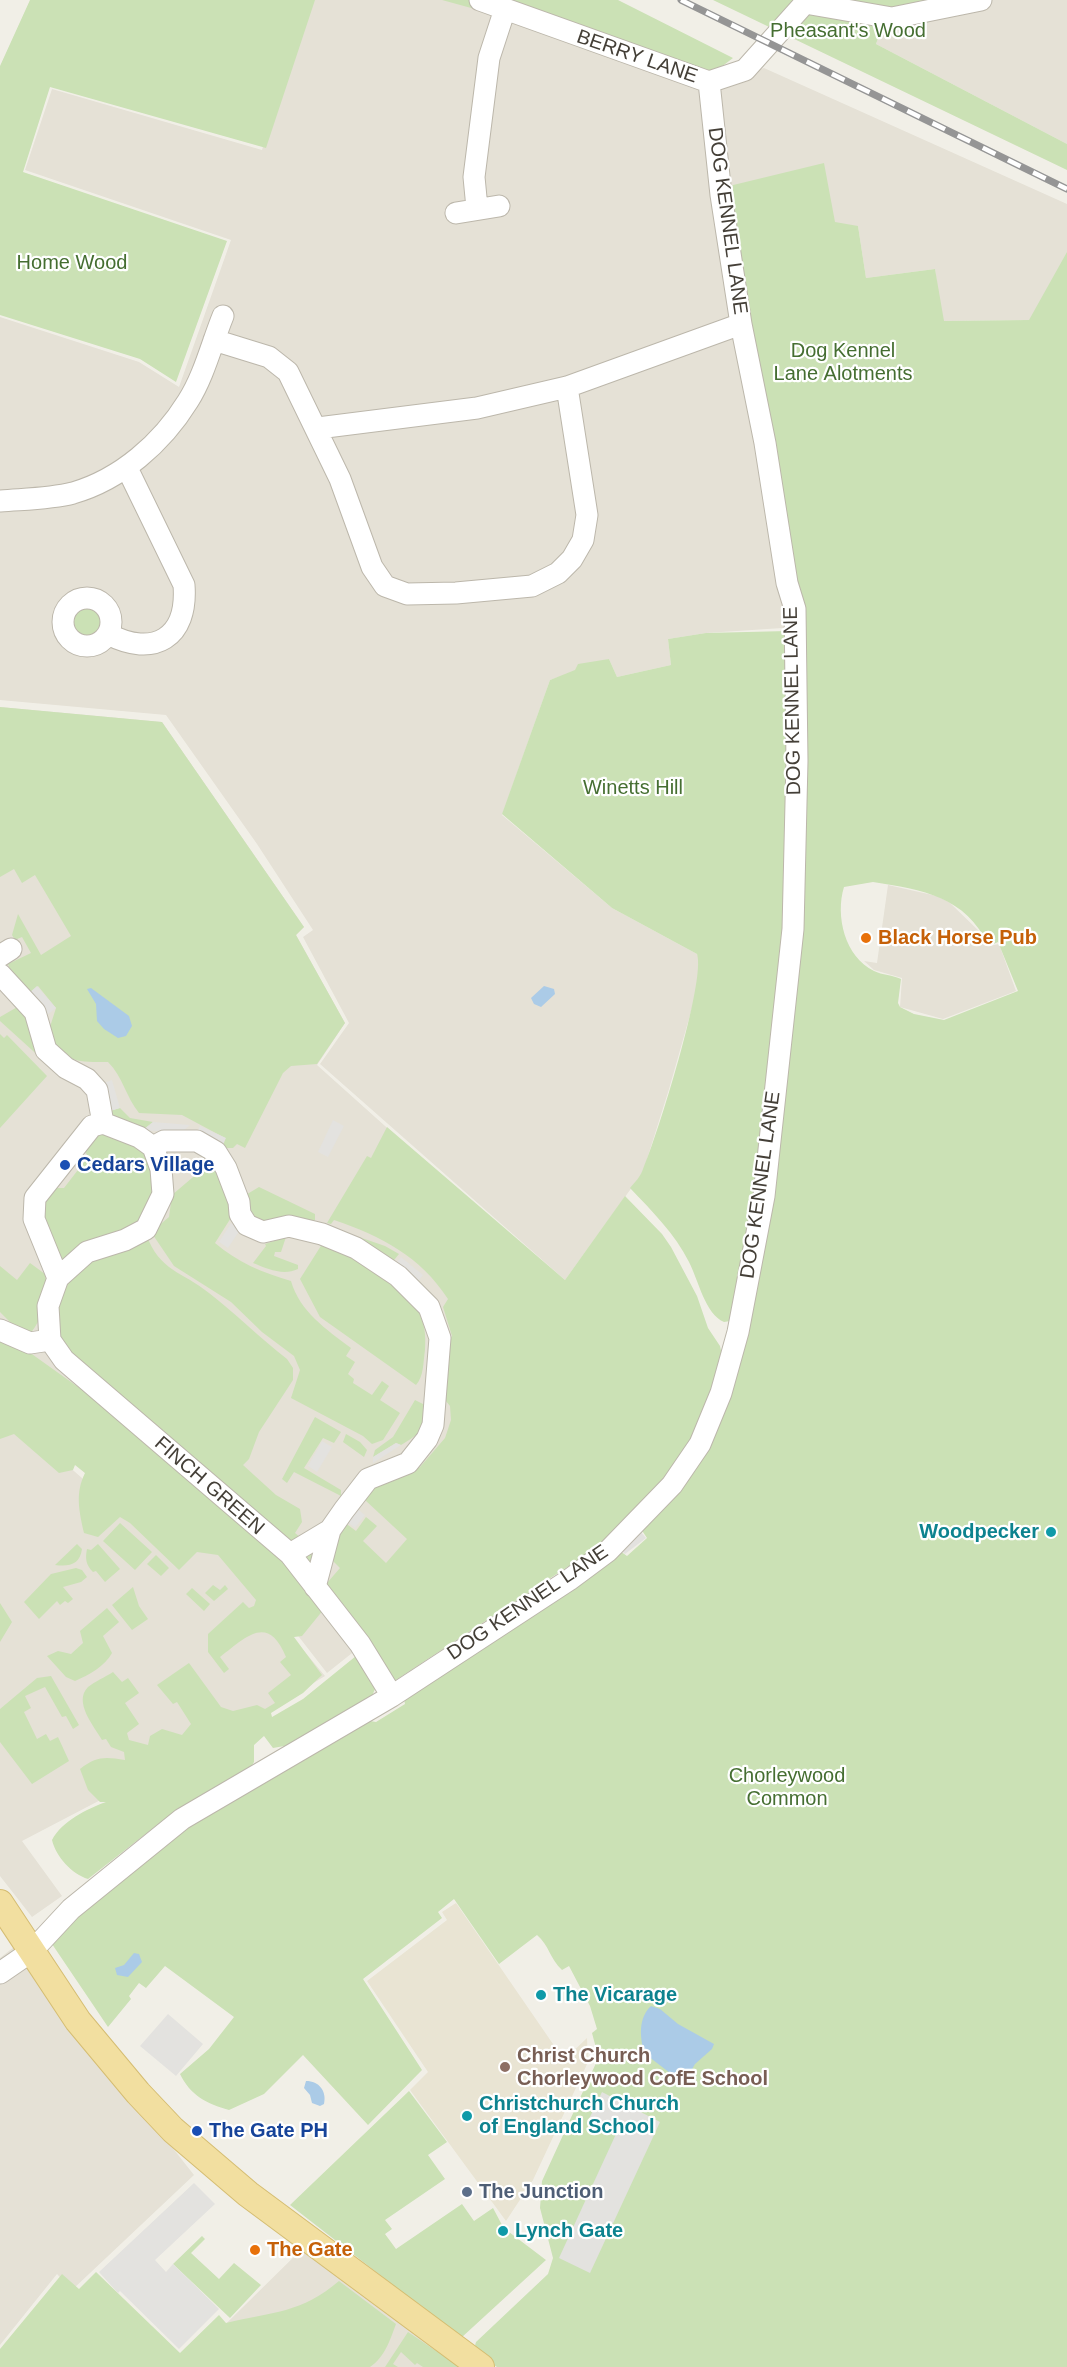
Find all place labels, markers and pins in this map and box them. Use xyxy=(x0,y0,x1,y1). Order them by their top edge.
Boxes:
place label: Black Horse Pub xyxy=(878,926,1037,950)
marker: Black Horse Pub xyxy=(859,931,873,945)
place label: Cedars Village xyxy=(77,1153,214,1177)
marker: Cedars Village xyxy=(58,1158,72,1172)
place label: Woodpecker xyxy=(919,1520,1039,1544)
marker: Woodpecker xyxy=(1044,1525,1058,1539)
place label: The Vicarage xyxy=(553,1983,677,2007)
marker: The Vicarage xyxy=(534,1988,548,2002)
place label: Christ Church Chorleywood CofE School xyxy=(517,2044,768,2091)
marker: Christ Church Chorleywood CofE School xyxy=(498,2060,512,2074)
place label: Christchurch Church of England School xyxy=(479,2092,679,2139)
marker: Christchurch Church of England School xyxy=(460,2109,474,2123)
place label: The Gate PH xyxy=(209,2119,328,2143)
marker: The Gate PH xyxy=(190,2124,204,2138)
place label: The Junction xyxy=(479,2180,603,2204)
marker: The Junction xyxy=(460,2185,474,2199)
place label: Lynch Gate xyxy=(515,2219,623,2243)
marker: Lynch Gate xyxy=(496,2224,510,2238)
place label: The Gate xyxy=(267,2238,353,2262)
marker: The Gate xyxy=(248,2243,262,2257)

